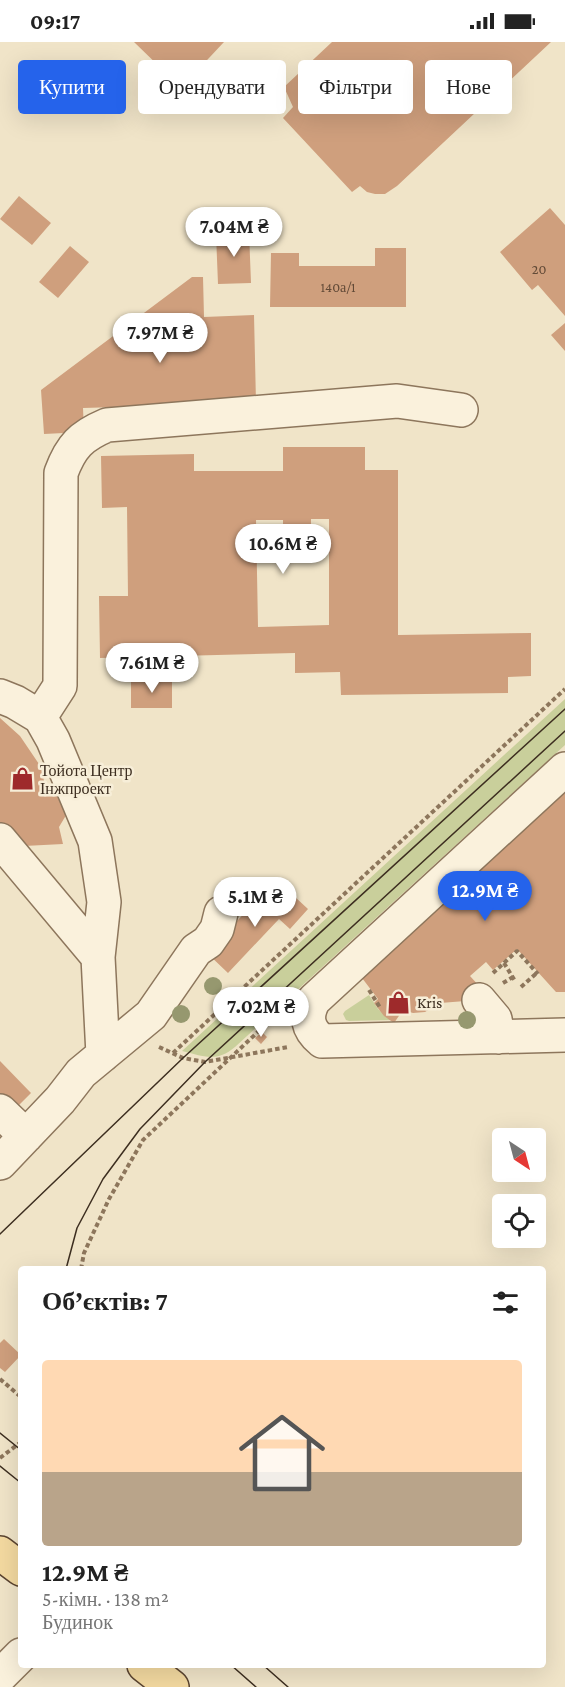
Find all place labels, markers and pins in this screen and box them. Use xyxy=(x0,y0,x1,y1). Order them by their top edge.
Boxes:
pin: 7.04M ₴ xyxy=(179,207,289,258)
pin: 7.97M ₴ xyxy=(105,313,215,364)
pin: 10.6M ₴ xyxy=(228,524,338,575)
pin: 7.61M ₴ xyxy=(97,643,207,694)
place label: Тойота Центр Інжпроект xyxy=(40,762,133,798)
shop icon: Тойота Центр Інжпроект xyxy=(9,766,35,792)
pin: 12.9M ₴ xyxy=(430,871,540,922)
pin: 5.1M ₴ xyxy=(206,877,304,928)
pin: 7.02M ₴ xyxy=(206,987,316,1038)
shop icon: Kris xyxy=(386,989,412,1015)
place label: Kris xyxy=(417,994,442,1011)

